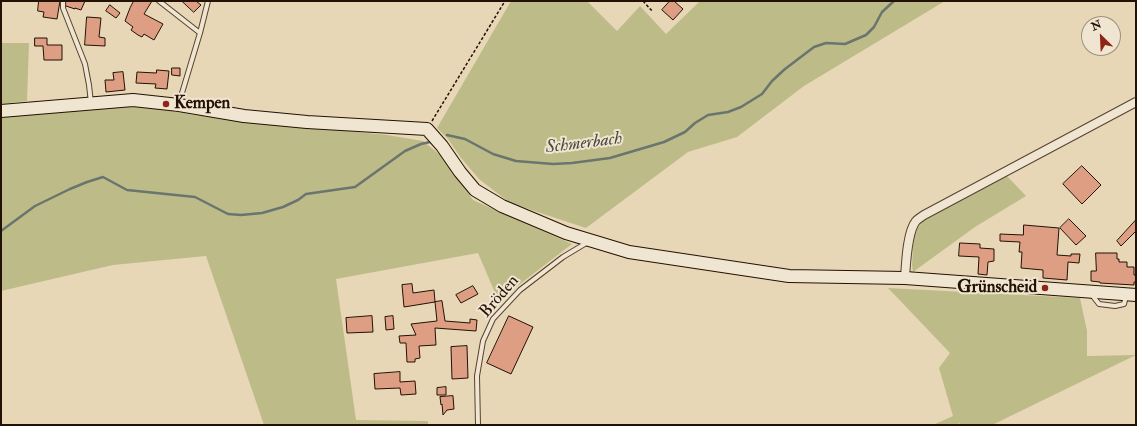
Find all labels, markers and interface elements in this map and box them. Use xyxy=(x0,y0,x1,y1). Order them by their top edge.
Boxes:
north arrow xyxy=(1081,16,1121,56)
text: N xyxy=(1089,18,1103,33)
place label: Kempen xyxy=(174,94,230,114)
marker: Kempen xyxy=(161,99,171,109)
water label: Schmerbach xyxy=(544,129,624,159)
street label: Bröden xyxy=(476,272,524,322)
place label: Grünscheid xyxy=(957,278,1037,298)
marker: Grünscheid xyxy=(1040,283,1050,293)

